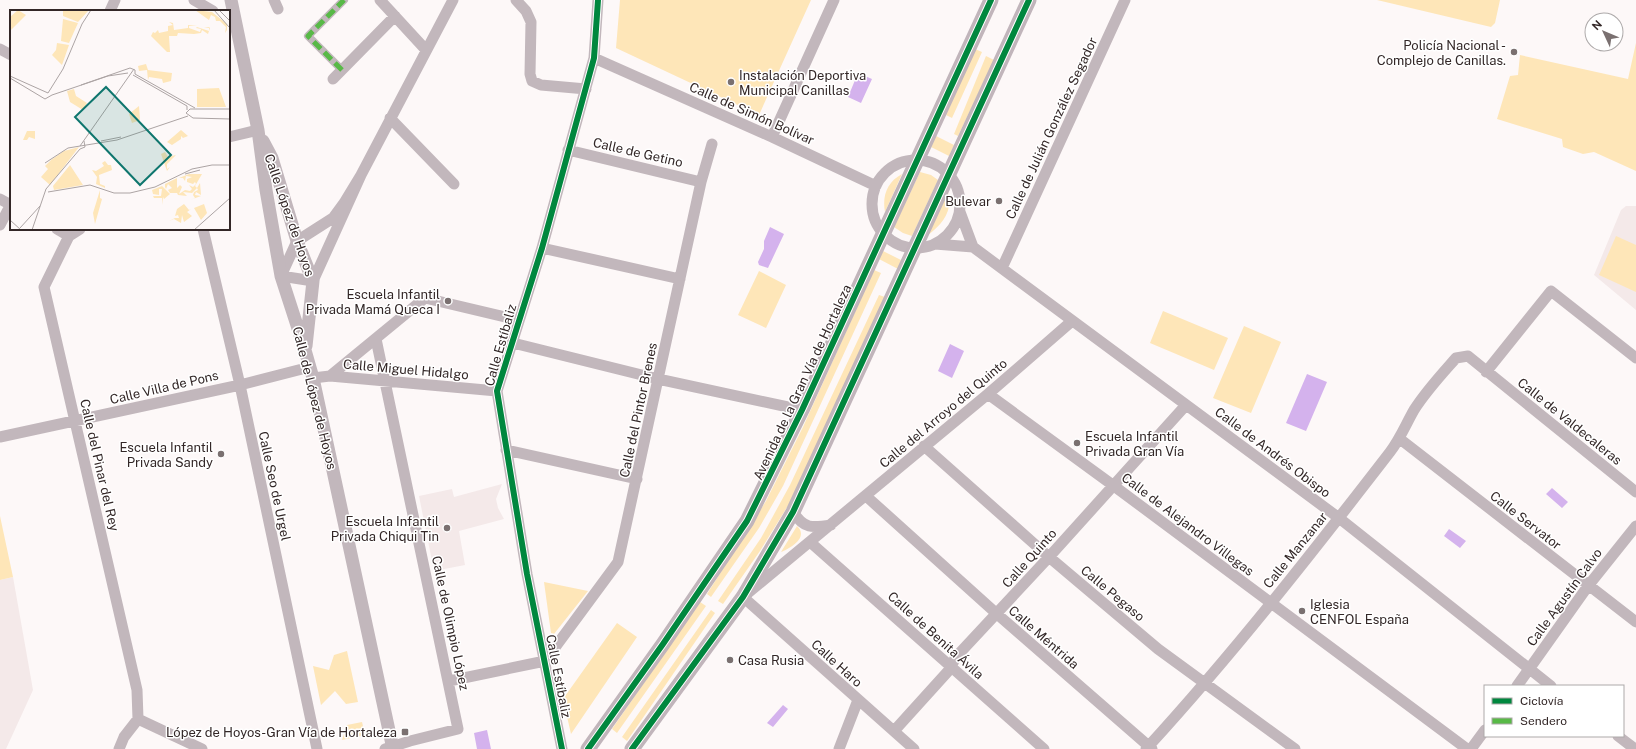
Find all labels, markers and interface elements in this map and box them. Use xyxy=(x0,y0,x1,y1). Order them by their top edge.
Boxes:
inset map xyxy=(10,10,230,230)
north arrow xyxy=(1584,12,1624,52)
text: N xyxy=(1590,18,1604,32)
street label: Calle de Julián González Segador xyxy=(1003,35,1100,222)
place label: Policía Nacional - Complejo de Canillas. xyxy=(1377,38,1506,68)
marker: Policía Nacional - Complejo de Canillas. xyxy=(1509,47,1519,57)
place label: Instalación Deportiva Municipal Canillas xyxy=(739,68,866,98)
marker: Instalación Deportiva Municipal Canillas xyxy=(726,77,736,87)
street label: Calle de Simón Bolívar xyxy=(687,79,816,148)
street label: Calle de Getino xyxy=(592,135,684,170)
street label: Calle López de Hoyos xyxy=(261,152,318,278)
place label: Bulevar xyxy=(945,194,991,209)
marker: Bulevar xyxy=(994,196,1004,206)
street label: Avenida de la Gran Vía de Hortaleza xyxy=(750,282,854,482)
place label: Escuela Infantil Privada Mamá Queca I xyxy=(306,287,440,317)
marker: Escuela Infantil Privada Mamá Queca I xyxy=(443,296,453,306)
street label: Calle Estíbaliz xyxy=(482,302,519,388)
street label: Calle de López de Hoyos xyxy=(289,325,340,471)
street label: Calle del Pintor Brenes xyxy=(617,341,660,479)
street label: Calle del Arroyo del Quinto xyxy=(877,356,1010,471)
street label: Calle Miguel Hidalgo xyxy=(343,357,469,382)
street label: Calle Villa de Pons xyxy=(108,368,220,407)
street label: Calle de Valdecaleras xyxy=(1515,375,1625,468)
street label: Calle del Pinar del Rey xyxy=(77,398,122,533)
street label: Calle de Andrés Obispo xyxy=(1212,404,1333,501)
place label: Escuela Infantil Privada Gran Vía xyxy=(1085,429,1184,459)
street label: Calle Seo de Urgel xyxy=(256,430,293,542)
marker: Escuela Infantil Privada Gran Vía xyxy=(1072,438,1082,448)
place label: Escuela Infantil Privada Sandy xyxy=(119,440,213,470)
marker: Escuela Infantil Privada Sandy xyxy=(216,449,226,459)
street label: Calle de Alejandro Villegas xyxy=(1119,470,1257,579)
street label: Calle Servator xyxy=(1487,488,1564,553)
street label: Calle Manzanar xyxy=(1260,509,1331,591)
place label: Escuela Infantil Privada Chiqui Tin xyxy=(331,514,439,544)
marker: Escuela Infantil Privada Chiqui Tin xyxy=(442,523,452,533)
street label: Calle Quinto xyxy=(999,526,1060,591)
street label: Calle Agustín Calvo xyxy=(1524,545,1605,649)
street label: Calle de Olimpio López xyxy=(429,555,472,692)
street label: Calle Pegaso xyxy=(1078,562,1147,624)
street label: Calle de Benita Ávila xyxy=(885,588,987,682)
place label: Iglesia CENFOL España xyxy=(1310,597,1409,627)
street label: Calle Méntrida xyxy=(1005,603,1082,672)
marker: Iglesia CENFOL España xyxy=(1297,606,1307,616)
street label: Calle Estíbaliz xyxy=(543,633,574,719)
street label: Calle Haro xyxy=(808,637,865,690)
place label: Casa Rusia xyxy=(738,653,804,668)
marker: Casa Rusia xyxy=(725,655,735,665)
legend xyxy=(1484,685,1624,737)
text: Ciclovía xyxy=(1520,694,1563,708)
text: Sendero xyxy=(1520,714,1567,728)
place label: López de Hoyos-Gran Vía de Hortaleza xyxy=(166,725,397,740)
marker: López de Hoyos-Gran Vía de Hortaleza xyxy=(400,727,410,737)

